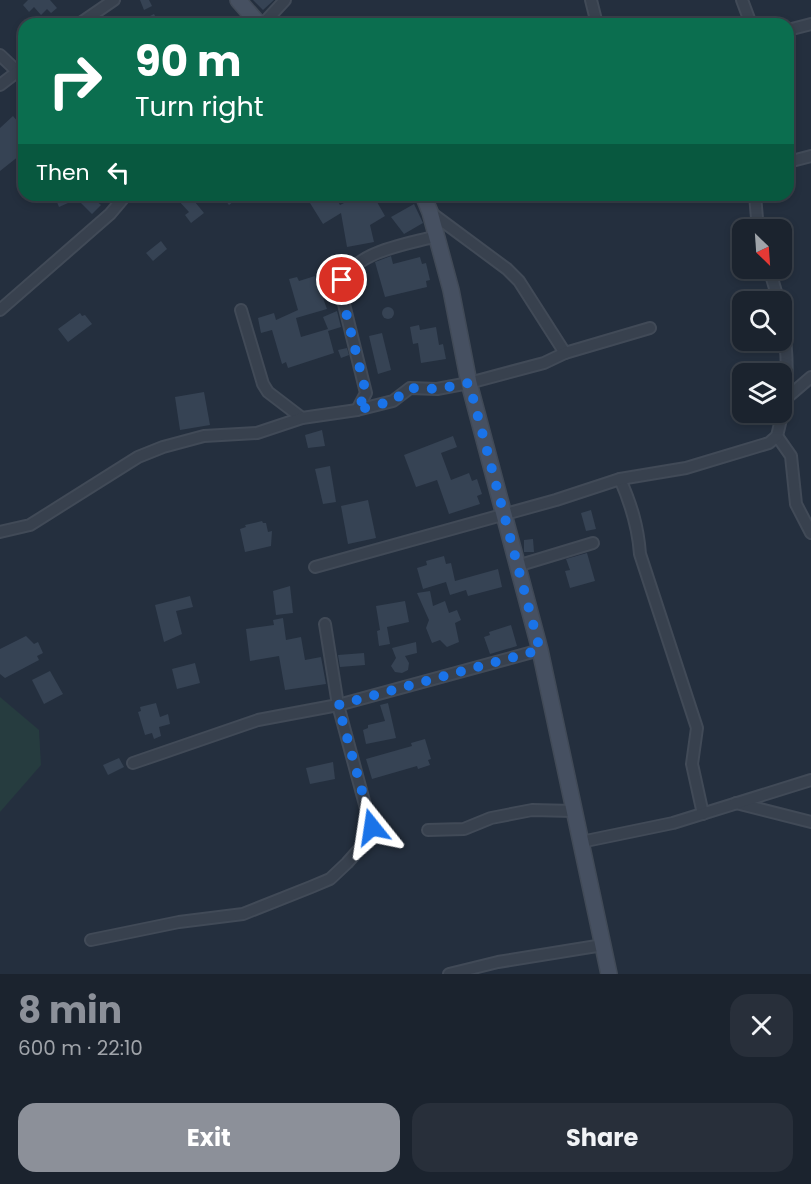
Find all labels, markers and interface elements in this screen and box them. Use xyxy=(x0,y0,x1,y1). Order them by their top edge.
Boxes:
text: 90 m xyxy=(135,32,242,91)
icon: right xyxy=(36,42,114,120)
text: Turn right xyxy=(135,88,264,125)
icon: left xyxy=(102,156,135,189)
text: Then xyxy=(36,157,90,188)
north arrow xyxy=(732,219,792,279)
map controls xyxy=(732,219,792,423)
pin xyxy=(316,254,367,305)
icon: arrive xyxy=(325,263,358,296)
button: search xyxy=(732,291,792,351)
button: layers xyxy=(732,363,792,423)
position arrow xyxy=(340,795,404,859)
text: 8 min xyxy=(18,985,122,1036)
button: close xyxy=(730,994,793,1057)
text: 600 m · 22:10 xyxy=(18,1034,143,1062)
button: Exit xyxy=(18,1103,400,1172)
button: Share xyxy=(412,1103,793,1172)

